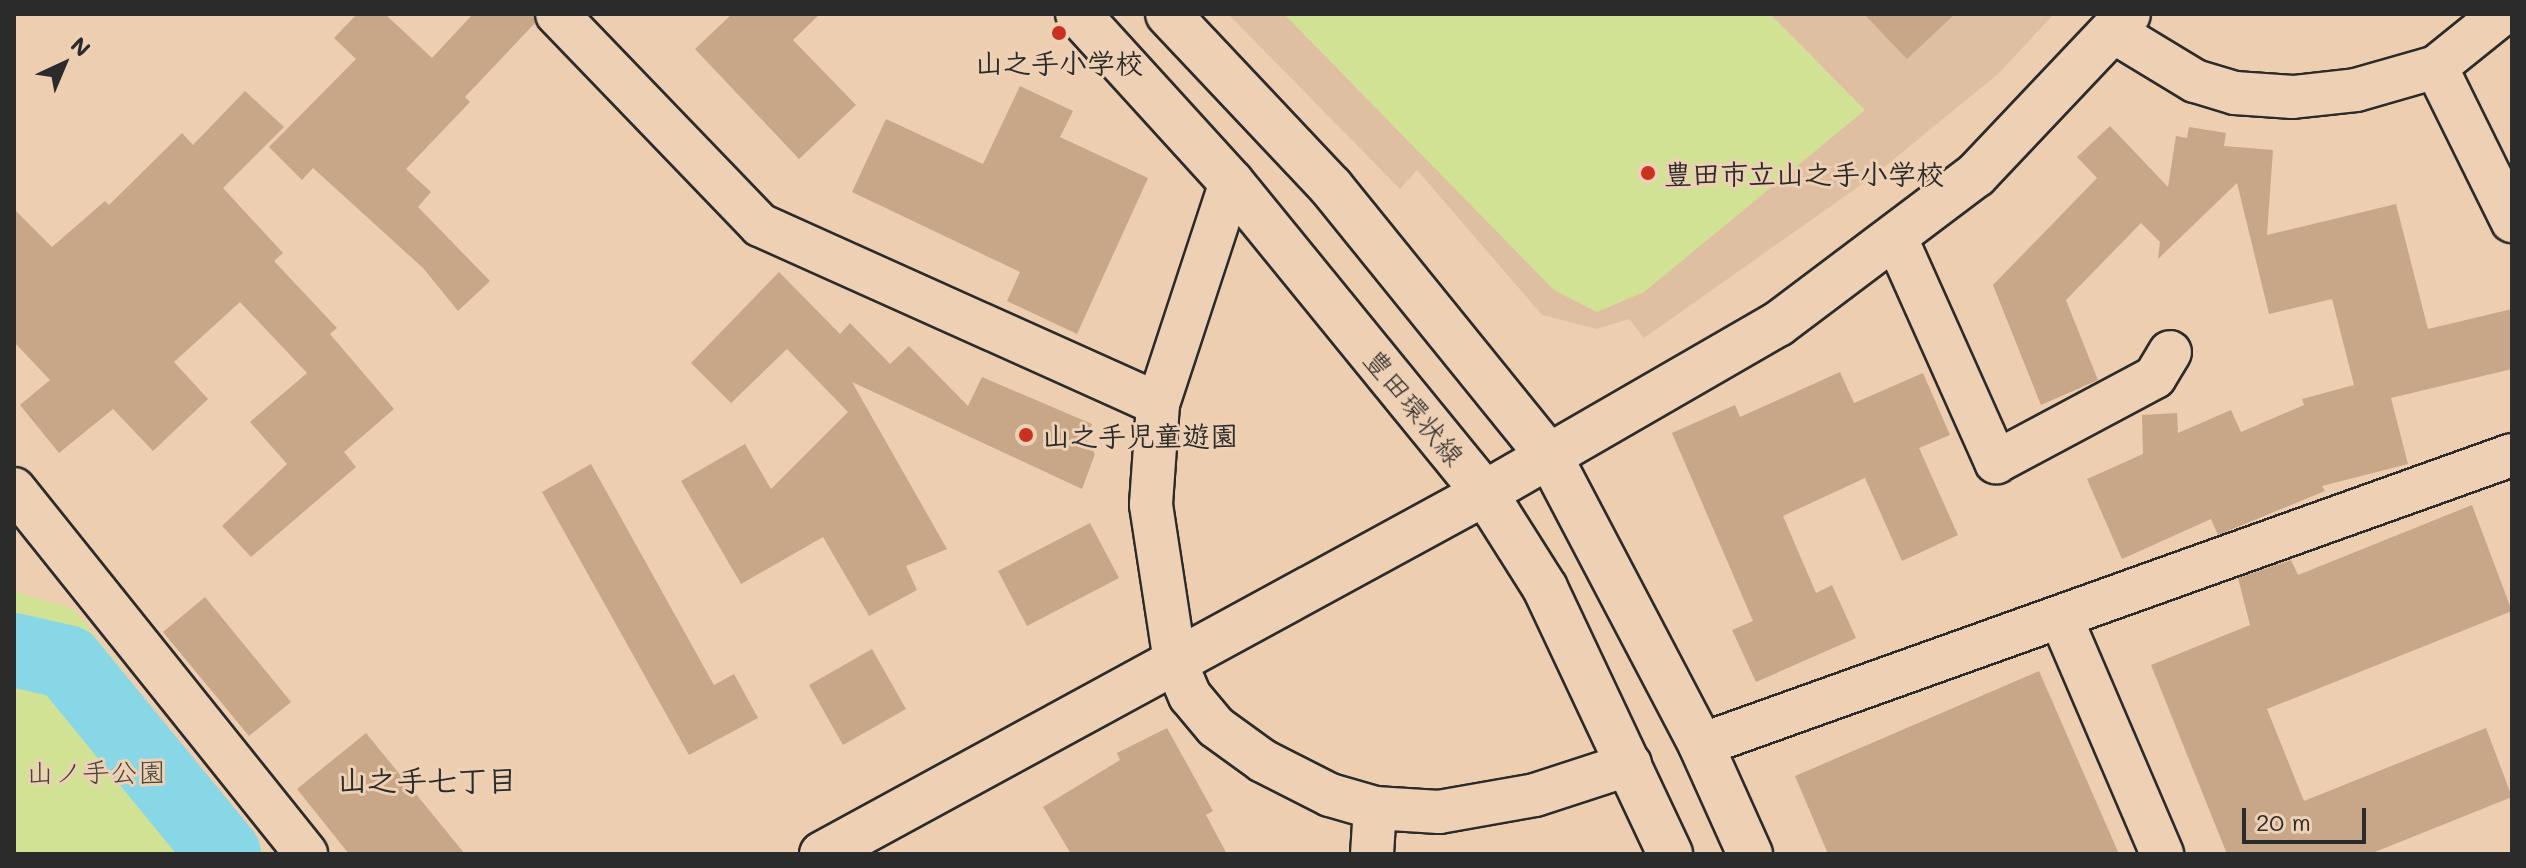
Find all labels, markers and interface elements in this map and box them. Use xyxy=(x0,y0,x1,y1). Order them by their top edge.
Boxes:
north arrow xyxy=(24,24,104,104)
marker: 山之手小学校 xyxy=(1050,24,1068,42)
text: N xyxy=(65,30,97,63)
place label: 山之手小学校 xyxy=(975,45,1143,79)
place label: 豊田市立山之手小学校 xyxy=(1664,156,1944,190)
marker: 豊田市立山之手小学校 xyxy=(1639,164,1657,182)
street label: 豊田環状線 xyxy=(1358,342,1472,472)
place label: 山之手児童遊園 xyxy=(1042,418,1238,452)
marker: 山之手児童遊園 xyxy=(1017,426,1035,444)
park label: 山ノ手公園 xyxy=(26,754,166,788)
district label: 山之手七丁目 xyxy=(337,761,517,797)
scale bar xyxy=(2246,792,2370,842)
text: 20 m xyxy=(2256,806,2311,837)

